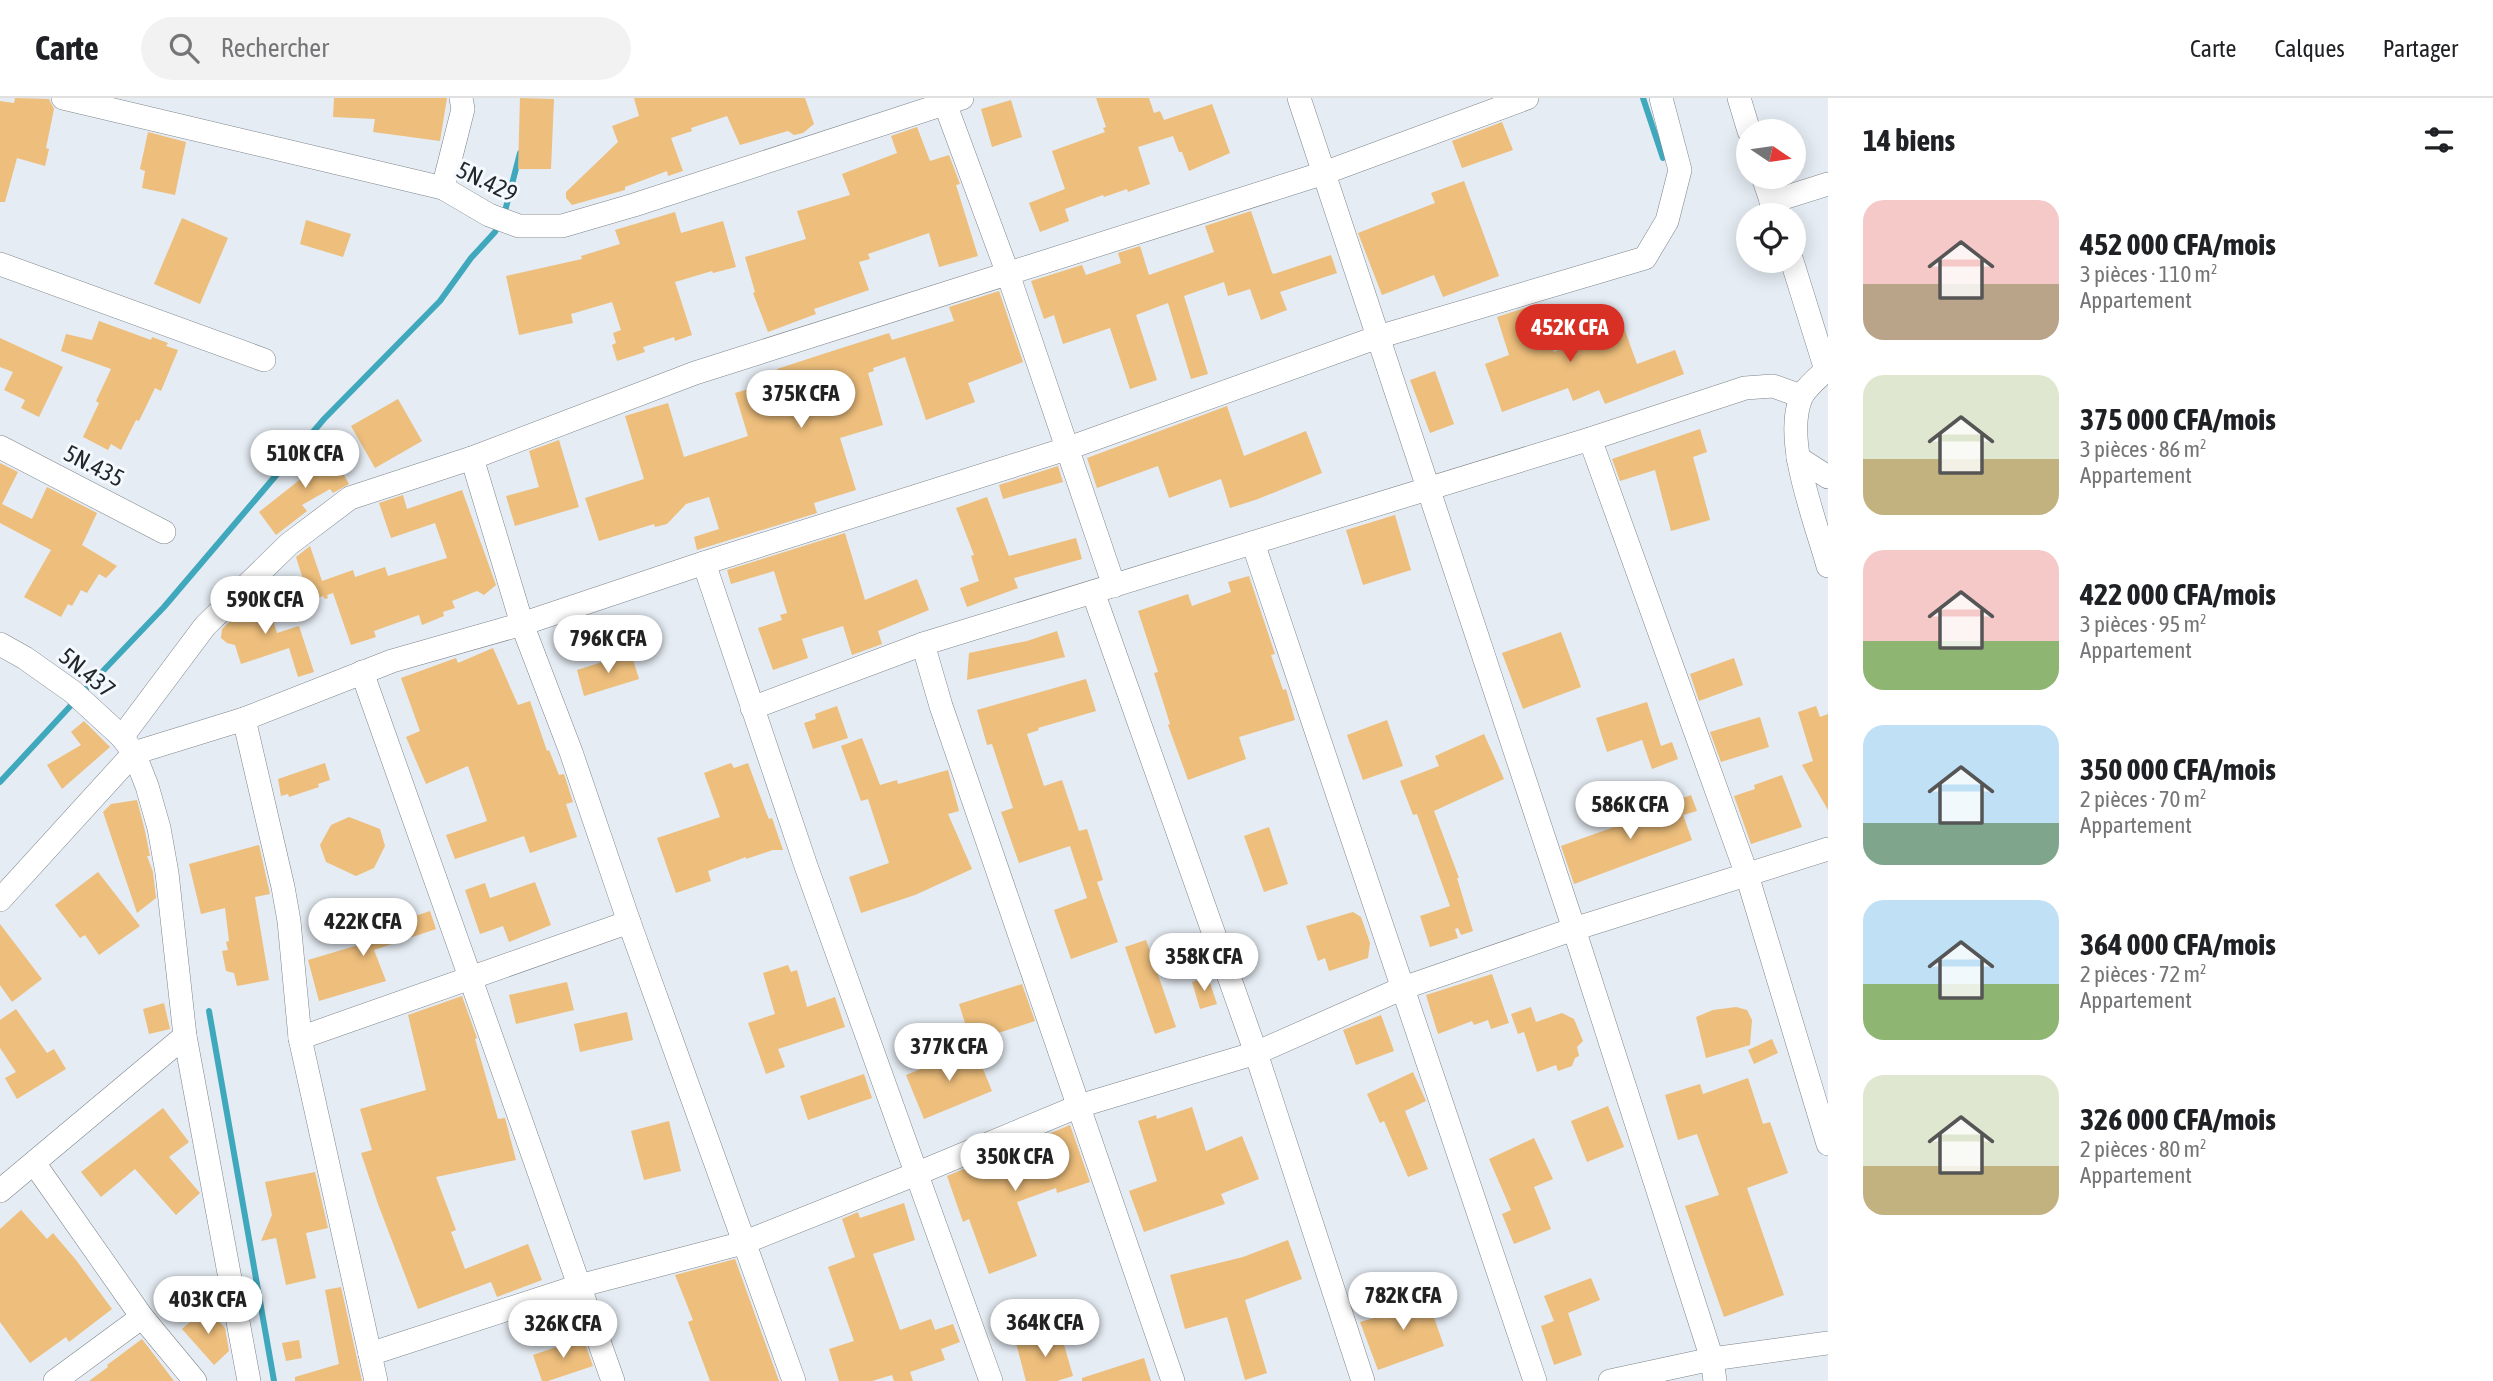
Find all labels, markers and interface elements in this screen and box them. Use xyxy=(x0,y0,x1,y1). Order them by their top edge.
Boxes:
search box xyxy=(141,17,631,80)
text: Carte xyxy=(35,29,99,67)
icon: search xyxy=(165,29,203,67)
text: Rechercher xyxy=(221,33,329,63)
text: Carte xyxy=(2190,35,2236,62)
text: Calques xyxy=(2274,35,2345,62)
text: Partager xyxy=(2383,35,2458,62)
north arrow xyxy=(1736,119,1806,189)
map controls xyxy=(1736,119,1806,273)
icon: filters xyxy=(2420,121,2458,159)
text: 14 biens xyxy=(1863,123,1955,157)
street label: 5N.429 xyxy=(453,156,522,207)
button: locate xyxy=(1736,203,1806,273)
text: 452 000 CFA/mois xyxy=(2080,227,2276,261)
icon: home xyxy=(1919,228,2003,312)
text: 3 pièces · 110 m² xyxy=(2080,261,2217,287)
text: Appartement xyxy=(2080,287,2192,313)
pin: 452K CFA xyxy=(1498,304,1642,364)
text: 452K CFA xyxy=(1531,314,1609,340)
pin: 375K CFA xyxy=(729,370,873,430)
text: 375K CFA xyxy=(762,380,840,406)
text: 375 000 CFA/mois xyxy=(2080,402,2276,436)
icon: home xyxy=(1919,403,2003,487)
pin: 510K CFA xyxy=(233,430,377,490)
text: 3 pièces · 86 m² xyxy=(2080,436,2207,462)
street label: 5N.435 xyxy=(60,439,129,492)
text: 510K CFA xyxy=(266,440,344,466)
text: Appartement xyxy=(2080,462,2192,488)
pin: 590K CFA xyxy=(193,576,337,636)
text: 422 000 CFA/mois xyxy=(2080,577,2276,611)
icon: home xyxy=(1919,578,2003,662)
text: 590K CFA xyxy=(226,586,304,612)
text: 3 pièces · 95 m² xyxy=(2080,611,2207,637)
pin: 796K CFA xyxy=(536,616,680,675)
text: 796K CFA xyxy=(569,625,647,651)
text: Appartement xyxy=(2080,637,2192,663)
street label: 5N.437 xyxy=(54,642,121,703)
text: 350 000 CFA/mois xyxy=(2080,752,2276,786)
icon: home xyxy=(1919,753,2003,837)
pin: 586K CFA xyxy=(1558,782,1702,841)
text: 2 pièces · 70 m² xyxy=(2080,786,2207,812)
text: 586K CFA xyxy=(1591,791,1669,817)
text: Appartement xyxy=(2080,812,2192,838)
pin: 422K CFA xyxy=(291,898,435,958)
text: 422K CFA xyxy=(324,908,402,934)
text: 364 000 CFA/mois xyxy=(2080,927,2276,961)
icon: home xyxy=(1919,928,2003,1012)
pin: 358K CFA xyxy=(1132,934,1276,993)
text: 358K CFA xyxy=(1165,943,1243,969)
text: 2 pièces · 72 m² xyxy=(2080,961,2207,987)
text: Appartement xyxy=(2080,987,2192,1013)
pin: 377K CFA xyxy=(877,1024,1021,1083)
text: 377K CFA xyxy=(910,1033,988,1059)
text: 326 000 CFA/mois xyxy=(2080,1102,2276,1136)
icon: home xyxy=(1919,1103,2003,1187)
pin: 350K CFA xyxy=(943,1134,1087,1193)
text: 2 pièces · 80 m² xyxy=(2080,1136,2207,1162)
text: 350K CFA xyxy=(976,1143,1054,1169)
text: Appartement xyxy=(2080,1162,2192,1188)
pin: 782K CFA xyxy=(1331,1272,1475,1332)
pin: 403K CFA xyxy=(136,1276,280,1336)
text: 782K CFA xyxy=(1364,1282,1442,1308)
text: 403K CFA xyxy=(169,1286,247,1312)
pin: 326K CFA xyxy=(491,1300,635,1360)
pin: 364K CFA xyxy=(973,1300,1117,1359)
text: 364K CFA xyxy=(1006,1309,1084,1335)
text: 326K CFA xyxy=(524,1310,602,1336)

